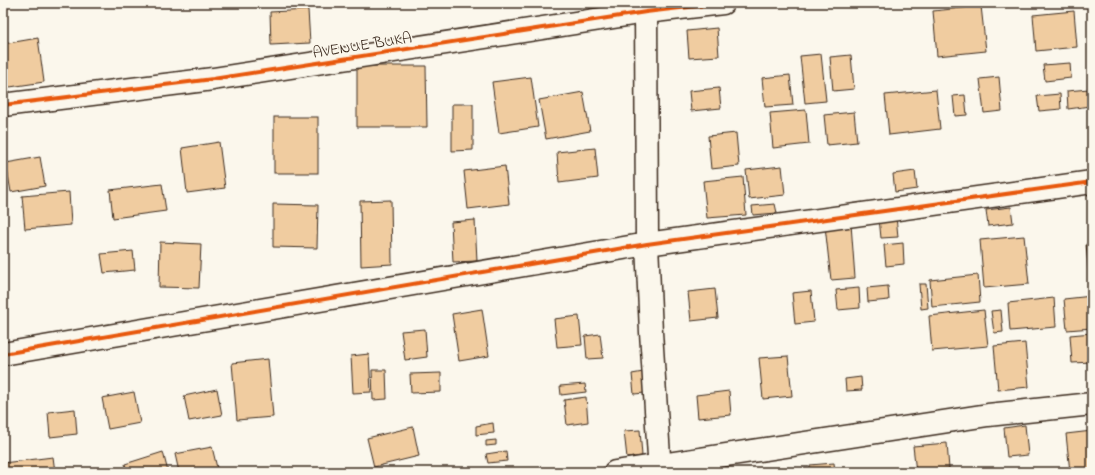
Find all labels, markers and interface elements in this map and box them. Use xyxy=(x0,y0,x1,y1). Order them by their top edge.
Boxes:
street label: AVENUE BUKA xyxy=(311,26,414,66)

